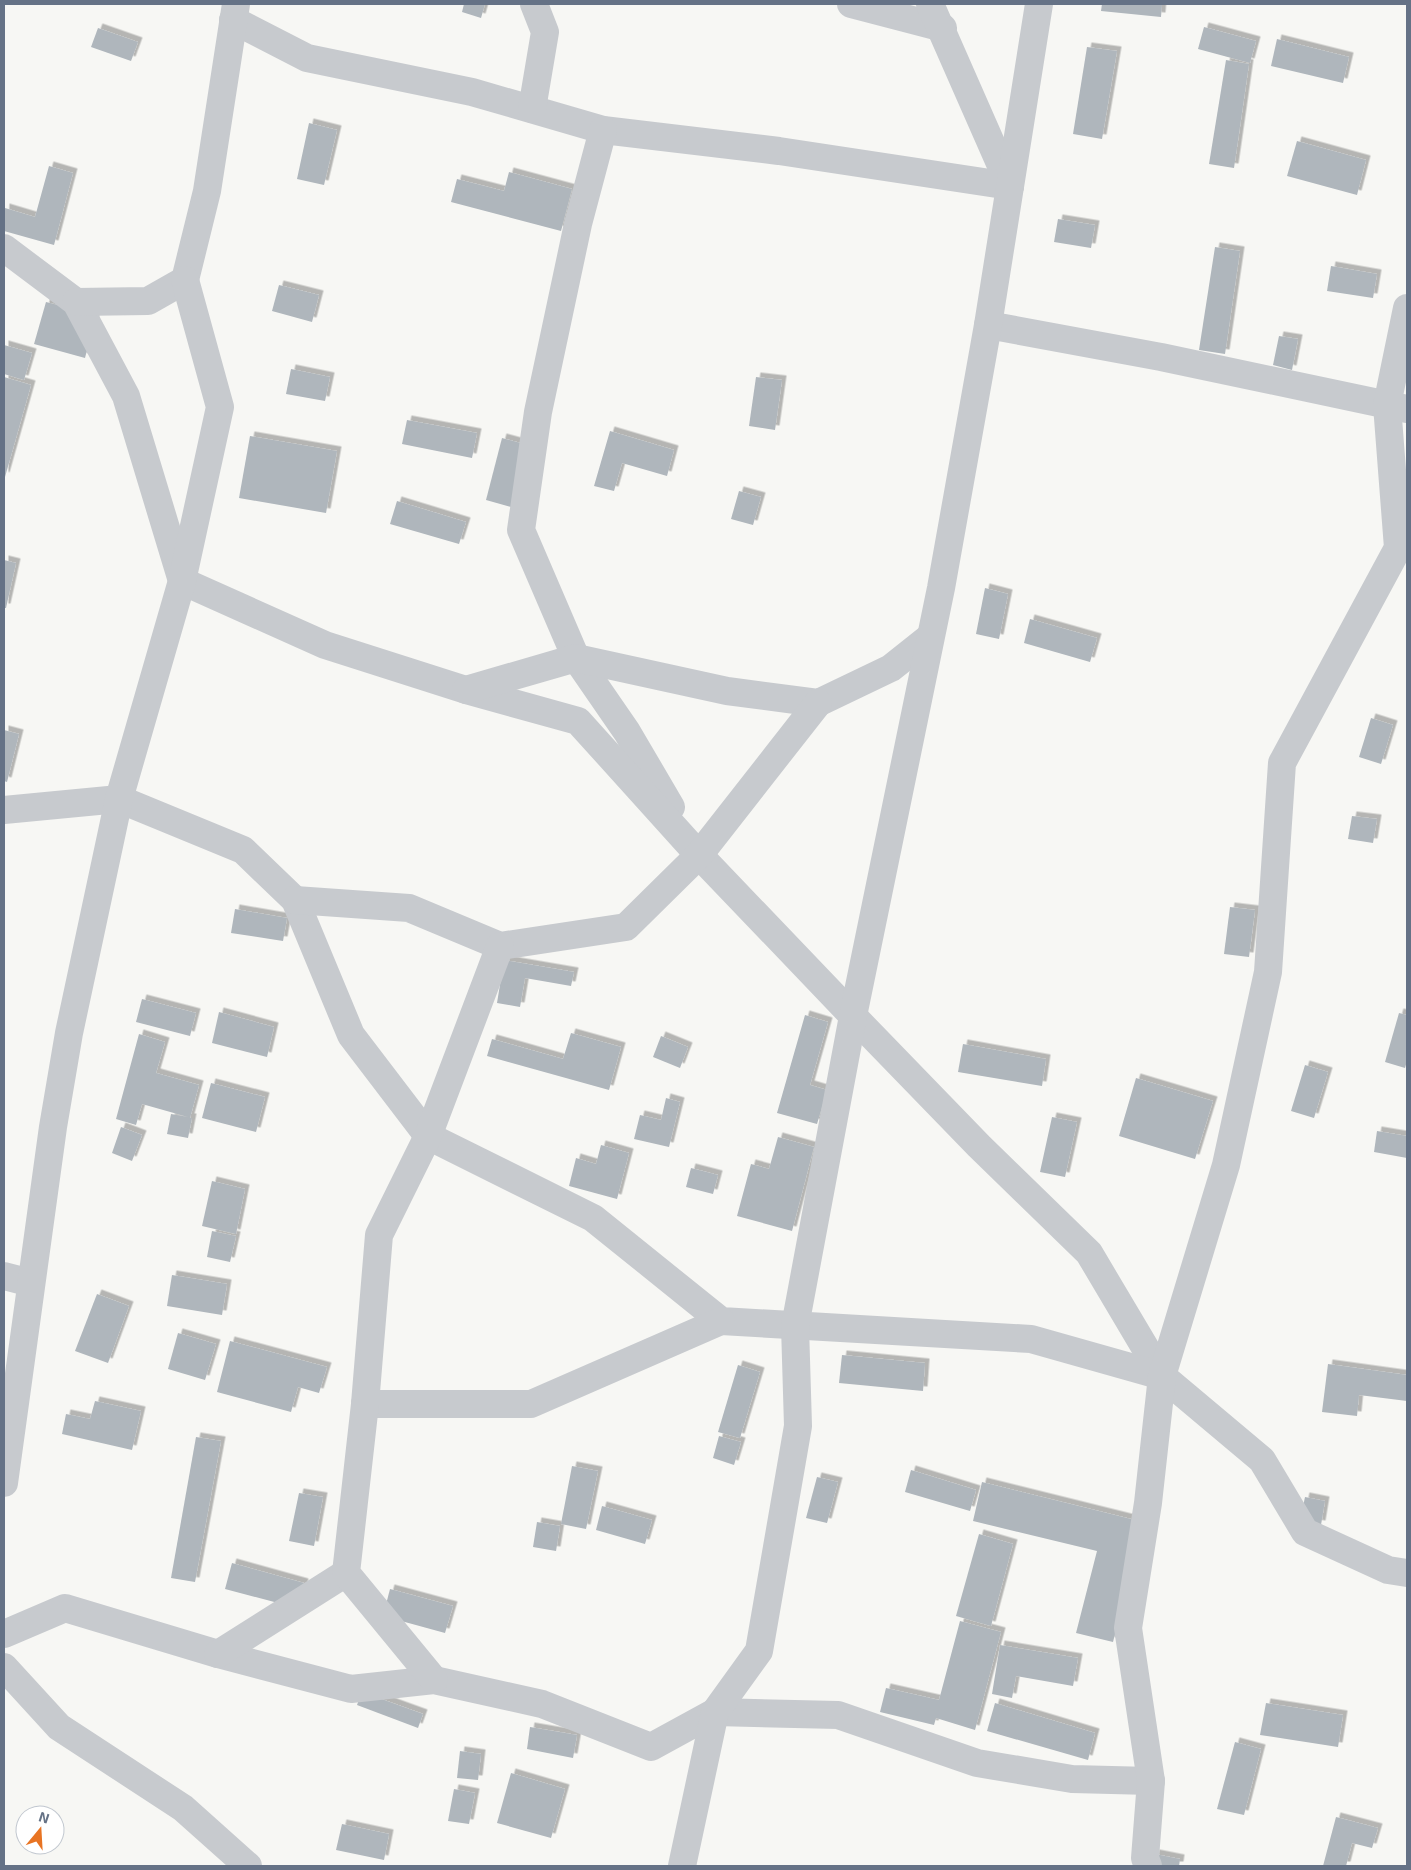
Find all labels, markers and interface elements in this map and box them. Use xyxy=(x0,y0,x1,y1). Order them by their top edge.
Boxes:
north arrow xyxy=(15,1805,65,1855)
text: N xyxy=(37,1808,52,1827)

